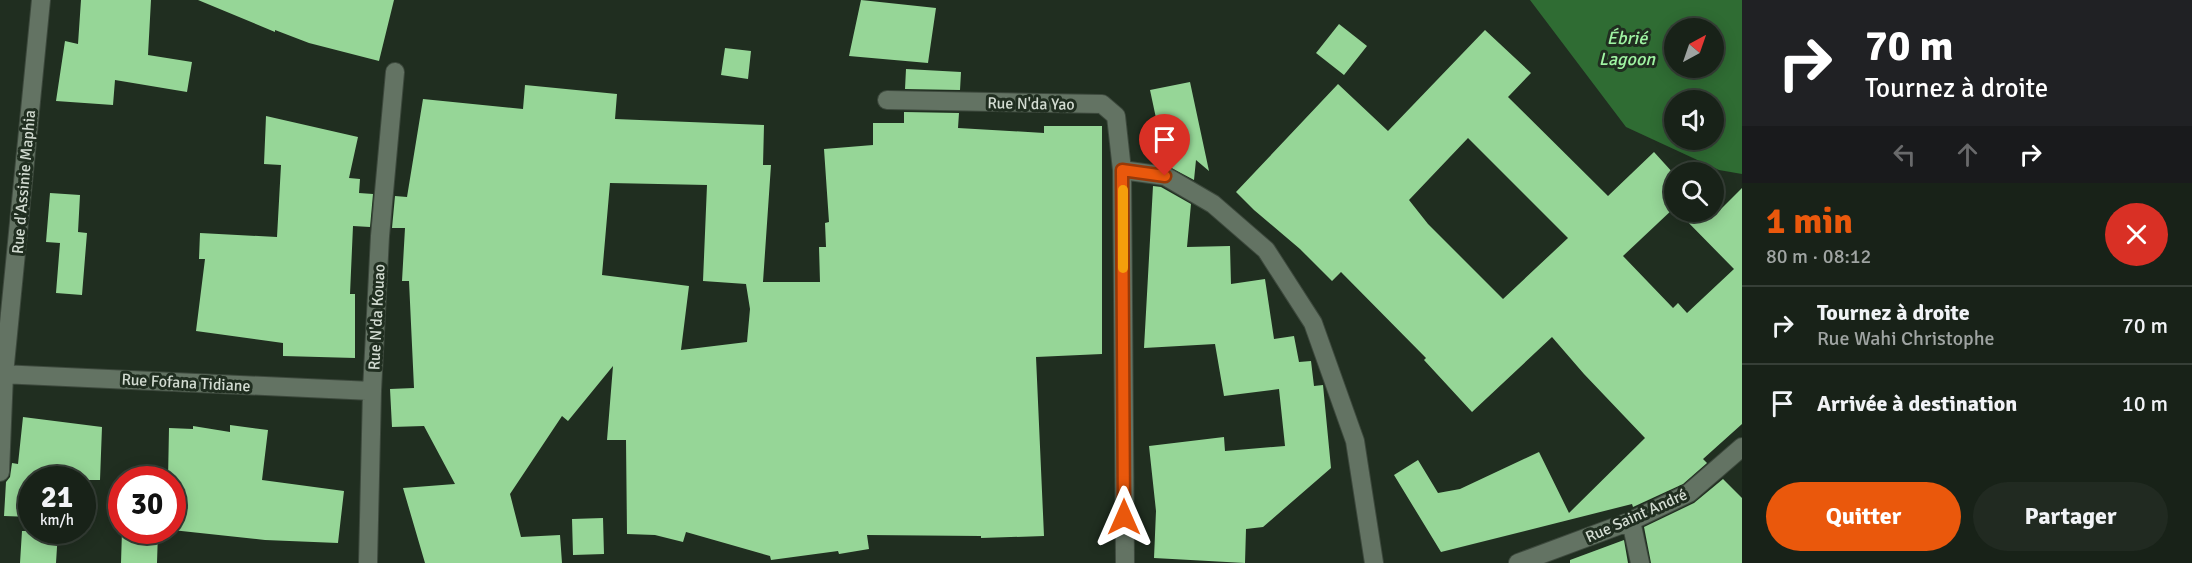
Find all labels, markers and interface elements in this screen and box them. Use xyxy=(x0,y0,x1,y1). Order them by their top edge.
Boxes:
north arrow xyxy=(1664,18,1724,78)
map controls xyxy=(1664,18,1724,222)
text: 70 m xyxy=(1865,21,1954,72)
icon: right xyxy=(1766,24,1844,102)
water label: Ébrié Lagoon xyxy=(1599,27,1656,70)
text: Tournez à droite xyxy=(1865,72,2048,105)
button: sound xyxy=(1664,90,1724,150)
street label: Rue N'da Yao xyxy=(987,93,1075,115)
street label: Rue d'Assinie Maphia xyxy=(8,109,40,255)
pin xyxy=(1139,114,1190,176)
icon: arrive xyxy=(1148,123,1181,156)
icon: left xyxy=(1888,138,1921,171)
icon: ahead xyxy=(1951,138,1984,171)
icon: right xyxy=(2014,138,2047,171)
button: search xyxy=(1664,162,1724,222)
text: 1 min xyxy=(1766,199,1853,244)
button: close xyxy=(2105,203,2168,266)
text: 80 m · 08:12 xyxy=(1766,244,1871,269)
street label: Rue N'da Kouao xyxy=(364,263,390,371)
text: Tournez à droite xyxy=(1817,299,1970,326)
icon: right xyxy=(1766,309,1799,342)
text: 70 m xyxy=(2122,312,2168,339)
text: Rue Wahi Christophe xyxy=(1817,326,1995,351)
street label: Rue Fofana Tidiane xyxy=(121,370,251,396)
icon: arrive xyxy=(1766,387,1799,420)
text: Arrivée à destination xyxy=(1817,390,2017,417)
text: 10 m xyxy=(2122,390,2168,417)
speed limit sign: 30 xyxy=(108,466,186,544)
text: 21 xyxy=(41,479,73,516)
button: Quitter xyxy=(1766,482,1961,551)
button: Partager xyxy=(1973,482,2168,551)
position arrow xyxy=(1092,485,1156,549)
street label: Rue Saint André xyxy=(1582,485,1690,547)
text: km/h xyxy=(40,511,74,529)

